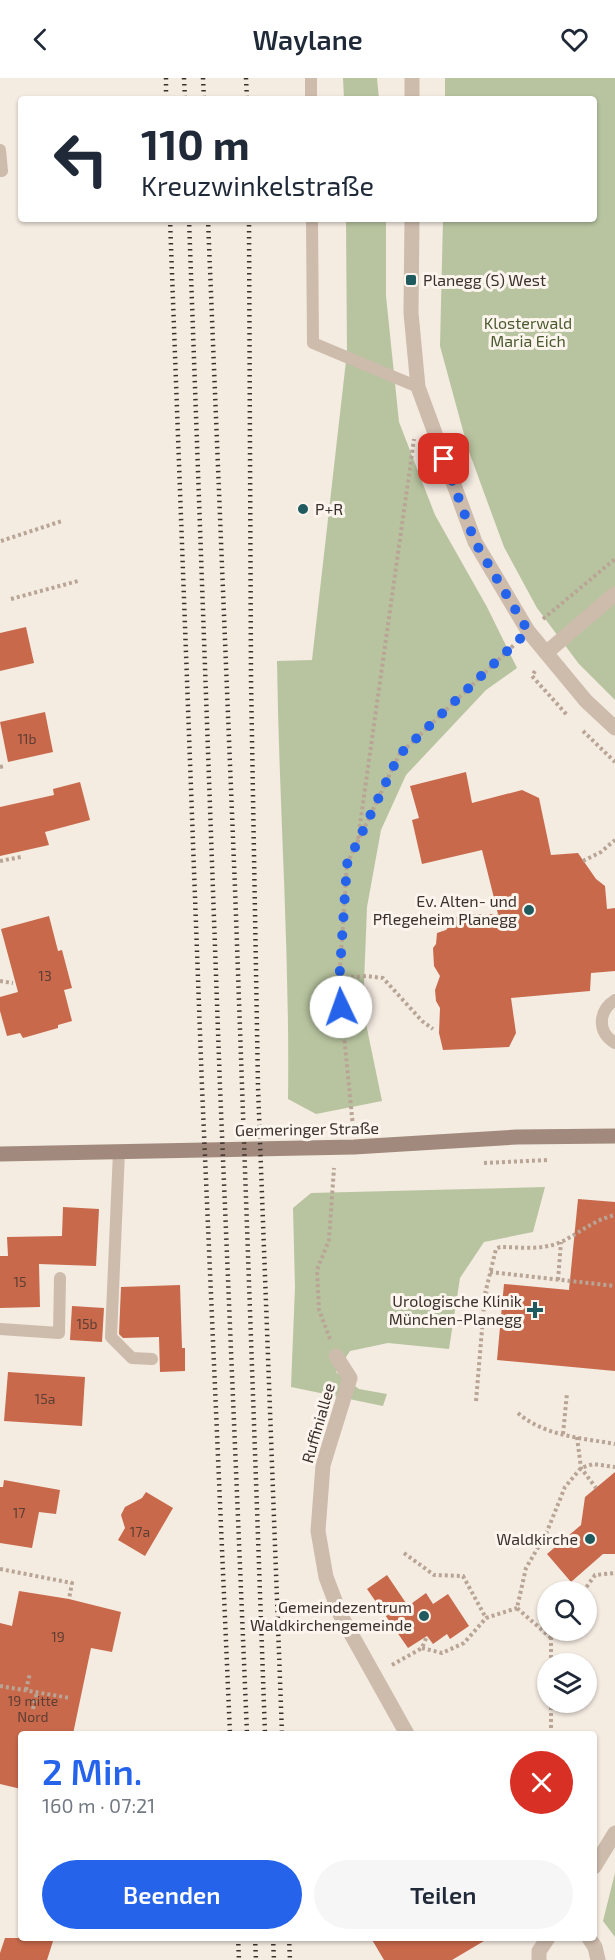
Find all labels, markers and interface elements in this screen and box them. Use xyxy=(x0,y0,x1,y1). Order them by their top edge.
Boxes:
icon: back xyxy=(24,23,57,56)
text: Waylane xyxy=(252,23,363,55)
icon: heart xyxy=(558,23,591,56)
text: 110 m xyxy=(141,118,250,168)
icon: left xyxy=(42,120,120,198)
text: Kreuzwinkelstraße xyxy=(141,169,374,201)
place label: Planegg (S) West xyxy=(423,270,546,289)
marker: Planegg (S) West xyxy=(404,273,418,287)
park label: Klosterwald Maria Eich xyxy=(484,313,572,350)
pin xyxy=(418,433,469,484)
icon: arrive xyxy=(427,442,460,475)
place label: P+R xyxy=(315,499,343,518)
marker: P+R xyxy=(296,502,310,516)
house number: 11b xyxy=(17,730,37,747)
place label: Ev. Alten- und Pflegeheim Planegg xyxy=(373,891,517,928)
marker: Ev. Alten- und Pflegeheim Planegg xyxy=(522,903,536,917)
house number: 13 xyxy=(38,967,52,984)
position arrow xyxy=(309,975,373,1039)
street label: Germeringer Straße xyxy=(235,1118,379,1139)
house number: 15 xyxy=(13,1273,27,1290)
place label: Urologische Klinik München-Planegg xyxy=(389,1291,522,1328)
marker: Urologische Klinik München-Planegg xyxy=(526,1301,544,1319)
house number: 15b xyxy=(76,1315,98,1332)
street label: Ruffiniallee xyxy=(297,1381,338,1465)
house number: 15a xyxy=(35,1390,55,1407)
house number: 17 xyxy=(13,1504,25,1521)
house number: 17a xyxy=(130,1523,150,1540)
place label: Waldkirche xyxy=(496,1529,578,1548)
marker: Waldkirche xyxy=(583,1532,597,1546)
map controls xyxy=(537,1581,597,1713)
button: search xyxy=(537,1581,597,1641)
place label: Gemeindezentrum Waldkirchengemeinde xyxy=(250,1597,412,1634)
marker: Gemeindezentrum Waldkirchengemeinde xyxy=(417,1609,431,1623)
house number: 19 xyxy=(51,1628,65,1645)
button: layers xyxy=(537,1653,597,1713)
house number: 19 mitte Nord xyxy=(8,1692,58,1725)
text: 2 Min. xyxy=(42,1749,142,1792)
button: close xyxy=(510,1751,573,1814)
text: 160 m · 07:21 xyxy=(42,1793,155,1817)
button: Beenden xyxy=(42,1860,302,1929)
button: Teilen xyxy=(314,1860,573,1929)

